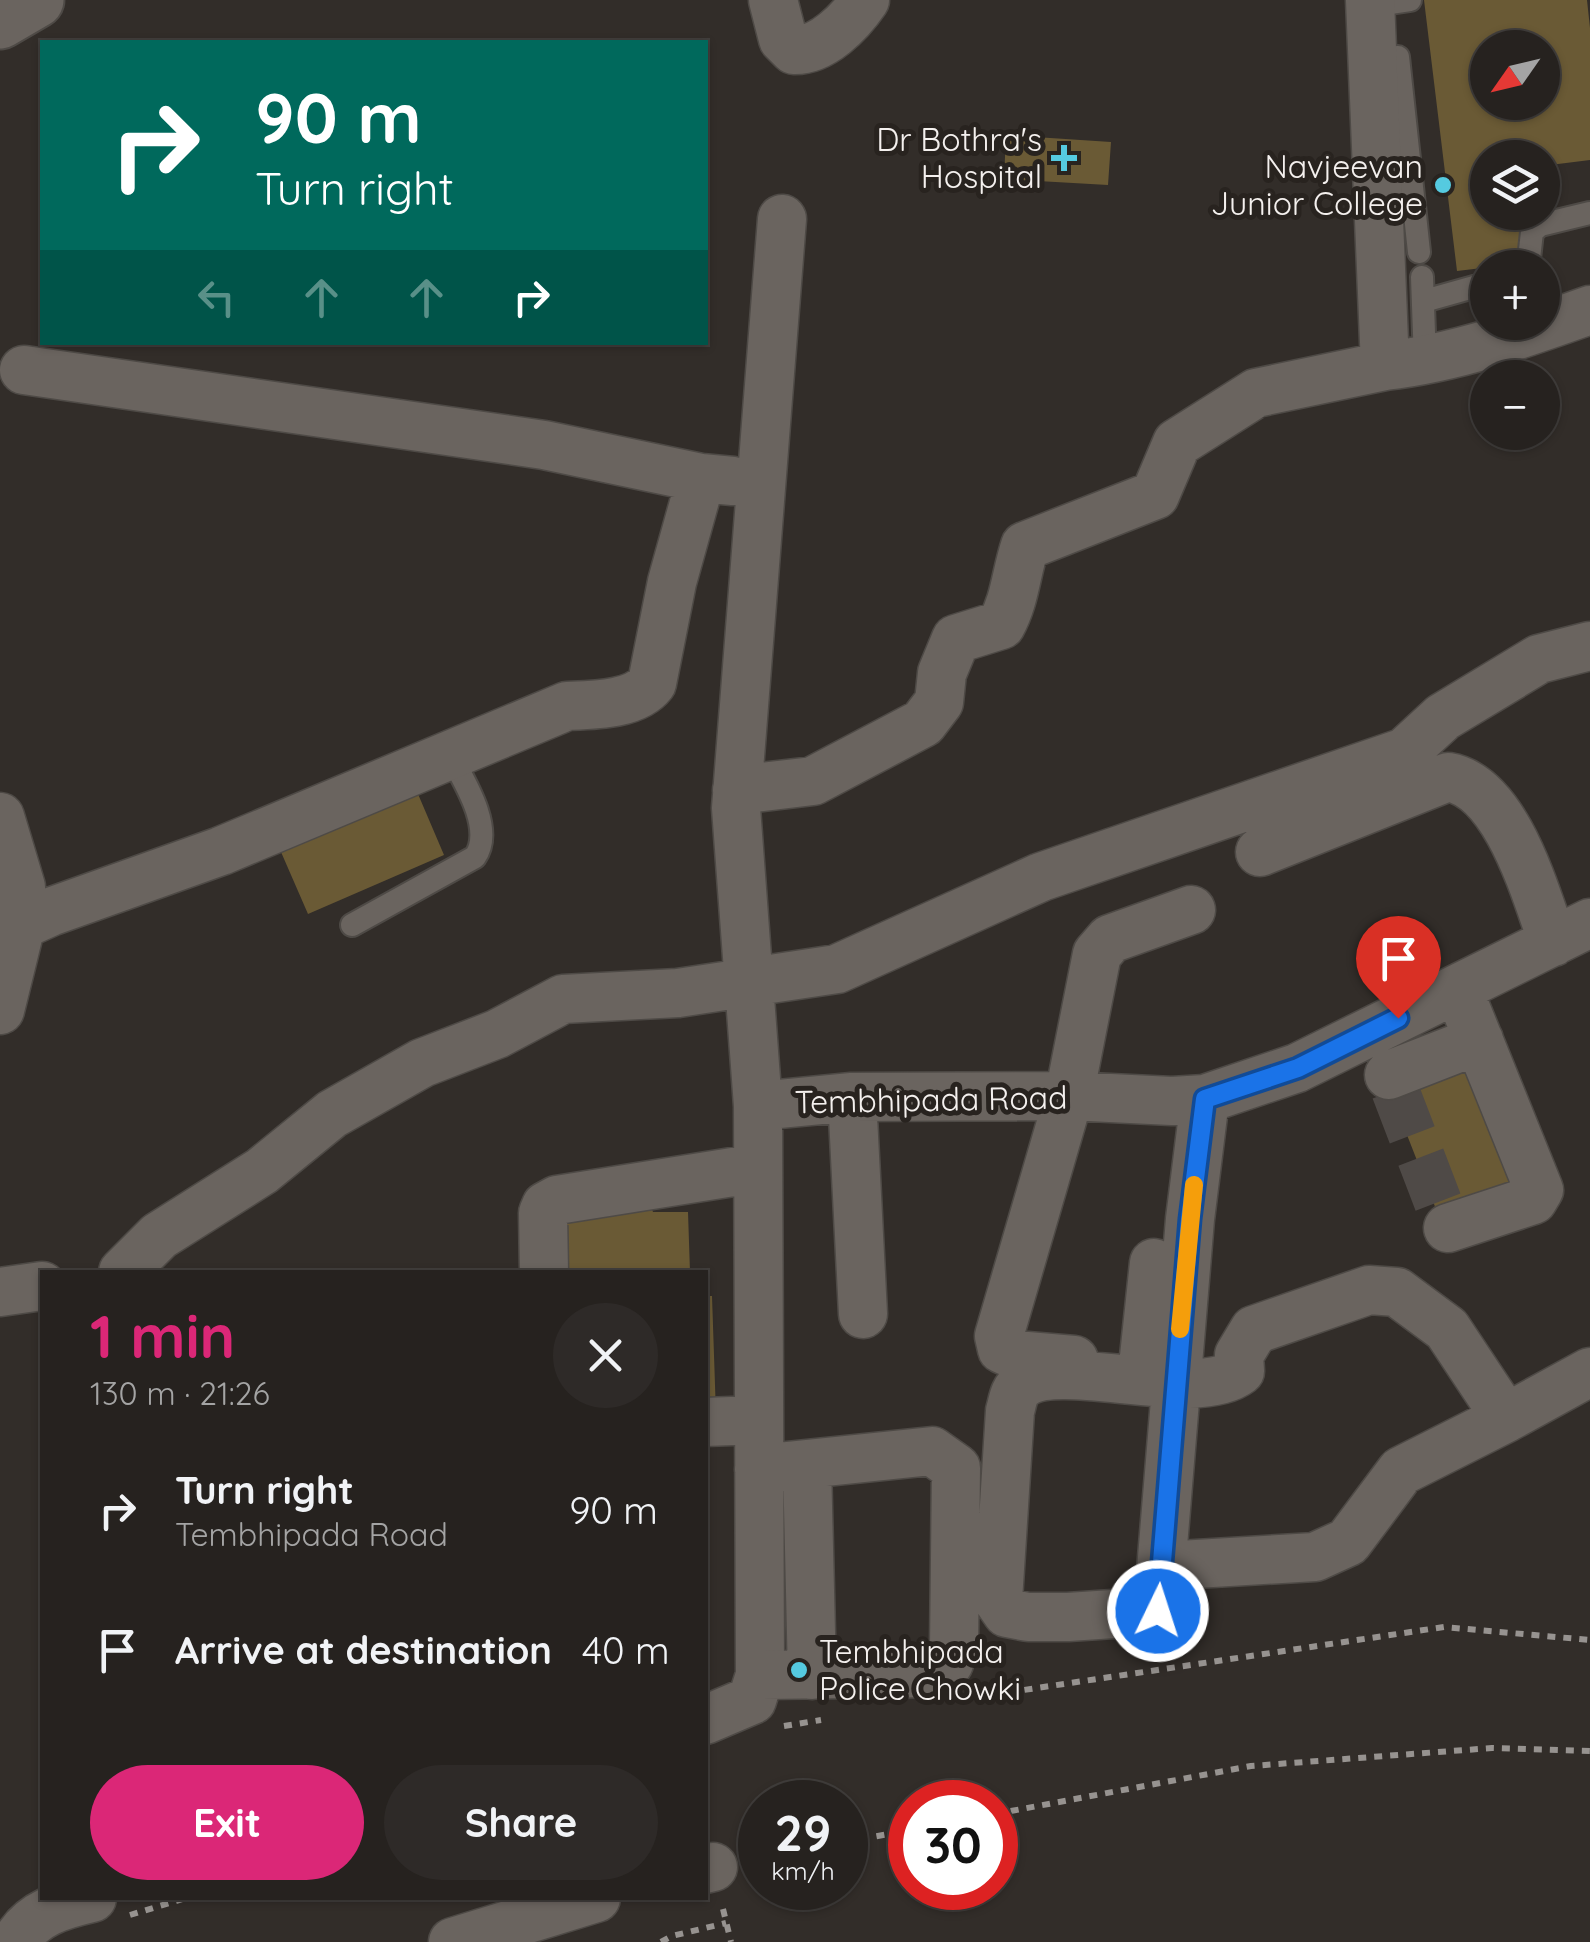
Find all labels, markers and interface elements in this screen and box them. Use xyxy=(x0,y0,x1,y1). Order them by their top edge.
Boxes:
north arrow xyxy=(1470,30,1560,120)
map controls xyxy=(1470,30,1560,450)
text: 90 m xyxy=(255,73,422,161)
icon: right xyxy=(90,80,220,210)
place label: Dr Bothra's Hospital xyxy=(876,119,1042,196)
button: layers xyxy=(1470,140,1560,230)
marker: Dr Bothra's Hospital xyxy=(1051,145,1077,171)
place label: Navjeevan Junior College xyxy=(1211,146,1423,223)
text: Turn right xyxy=(255,160,454,216)
marker: Navjeevan Junior College xyxy=(1432,174,1454,196)
button: + xyxy=(1470,250,1560,340)
icon: left xyxy=(189,270,244,325)
icon: ahead xyxy=(294,270,349,325)
icon: ahead xyxy=(399,270,454,325)
icon: right xyxy=(504,270,559,325)
button: − xyxy=(1470,360,1560,450)
pin xyxy=(1356,916,1441,1019)
icon: arrive xyxy=(1371,931,1426,986)
street label: Tembhipada Road xyxy=(794,1077,1068,1121)
text: 1 min xyxy=(90,1298,235,1373)
button: close xyxy=(553,1303,658,1408)
text: 130 m · 21:26 xyxy=(90,1373,270,1413)
text: Turn right xyxy=(175,1466,354,1514)
icon: right xyxy=(90,1483,145,1538)
text: 90 m xyxy=(569,1486,658,1534)
text: Tembhipada Road xyxy=(175,1514,448,1554)
position arrow xyxy=(1106,1559,1210,1663)
icon: arrive xyxy=(90,1623,145,1678)
text: Arrive at destination xyxy=(175,1626,552,1674)
text: 40 m xyxy=(582,1626,670,1674)
place label: Tembhipada Police Chowki xyxy=(819,1631,1021,1708)
marker: Tembhipada Police Chowki xyxy=(788,1659,810,1681)
button: Exit xyxy=(90,1765,364,1880)
button: Share xyxy=(384,1765,658,1880)
speed limit sign: 30 xyxy=(888,1780,1018,1910)
text: 29 xyxy=(775,1801,831,1864)
text: km/h xyxy=(771,1855,835,1886)

